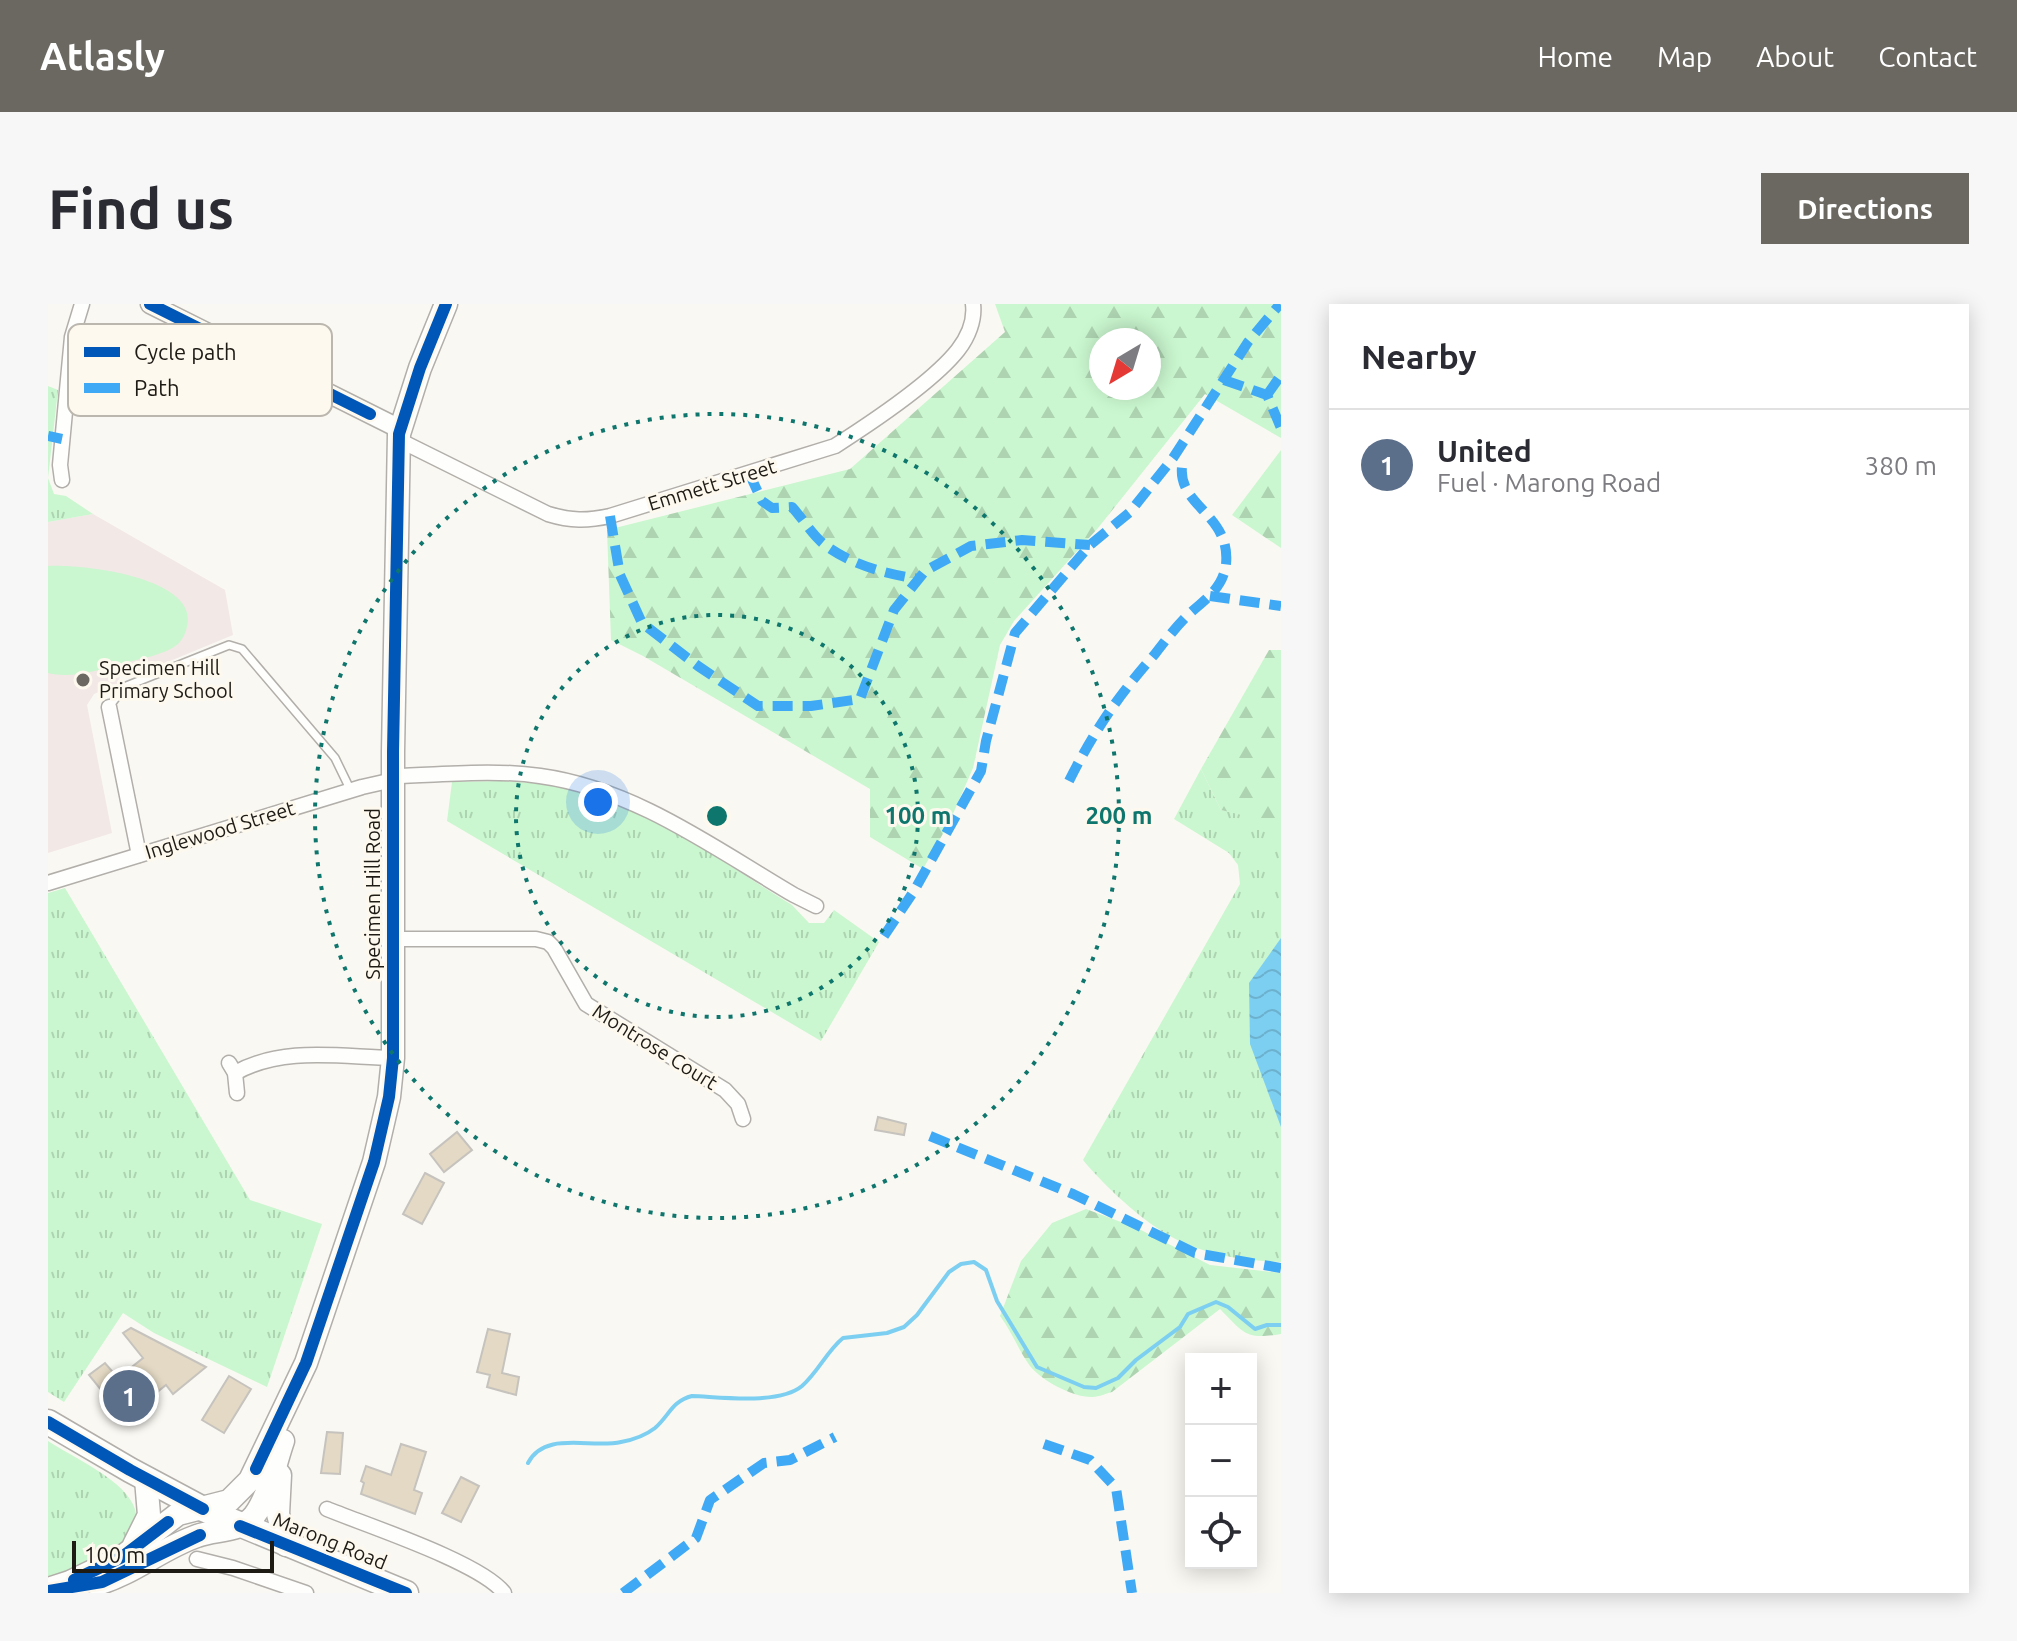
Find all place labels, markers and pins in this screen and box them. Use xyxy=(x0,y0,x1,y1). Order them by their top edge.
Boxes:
place label: Specimen Hill Primary School xyxy=(99,656,233,702)
marker: Specimen Hill Primary School xyxy=(74,671,92,689)
centre of rings xyxy=(703,802,731,830)
pin: 1 xyxy=(103,1366,155,1426)

